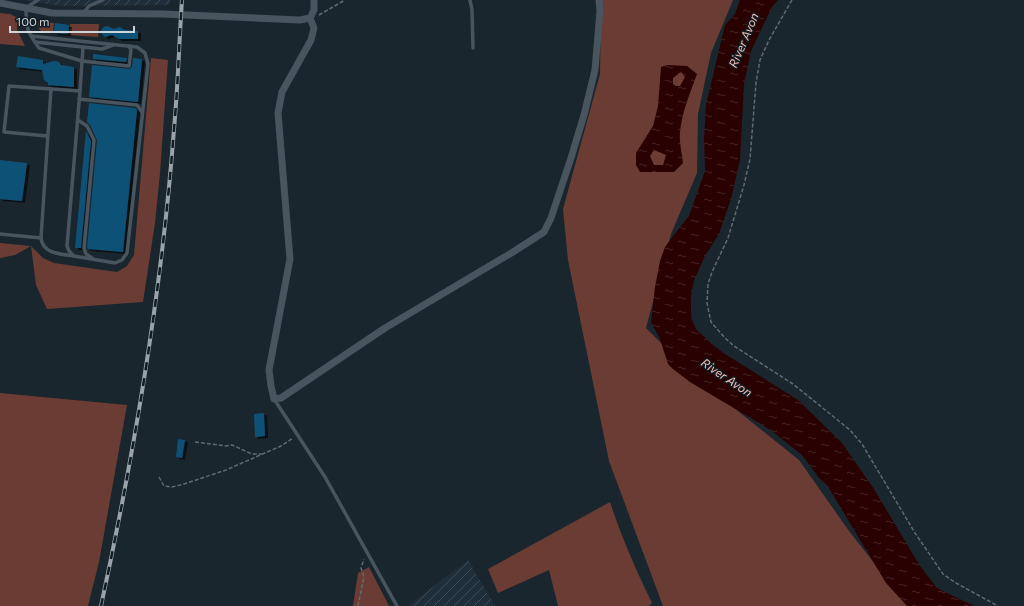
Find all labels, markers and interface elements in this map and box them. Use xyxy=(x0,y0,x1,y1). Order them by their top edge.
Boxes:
scale bar xyxy=(10,8,134,34)
water label: River Avon xyxy=(725,10,761,70)
text: 100 m xyxy=(16,14,50,28)
water label: River Avon xyxy=(699,355,755,399)

